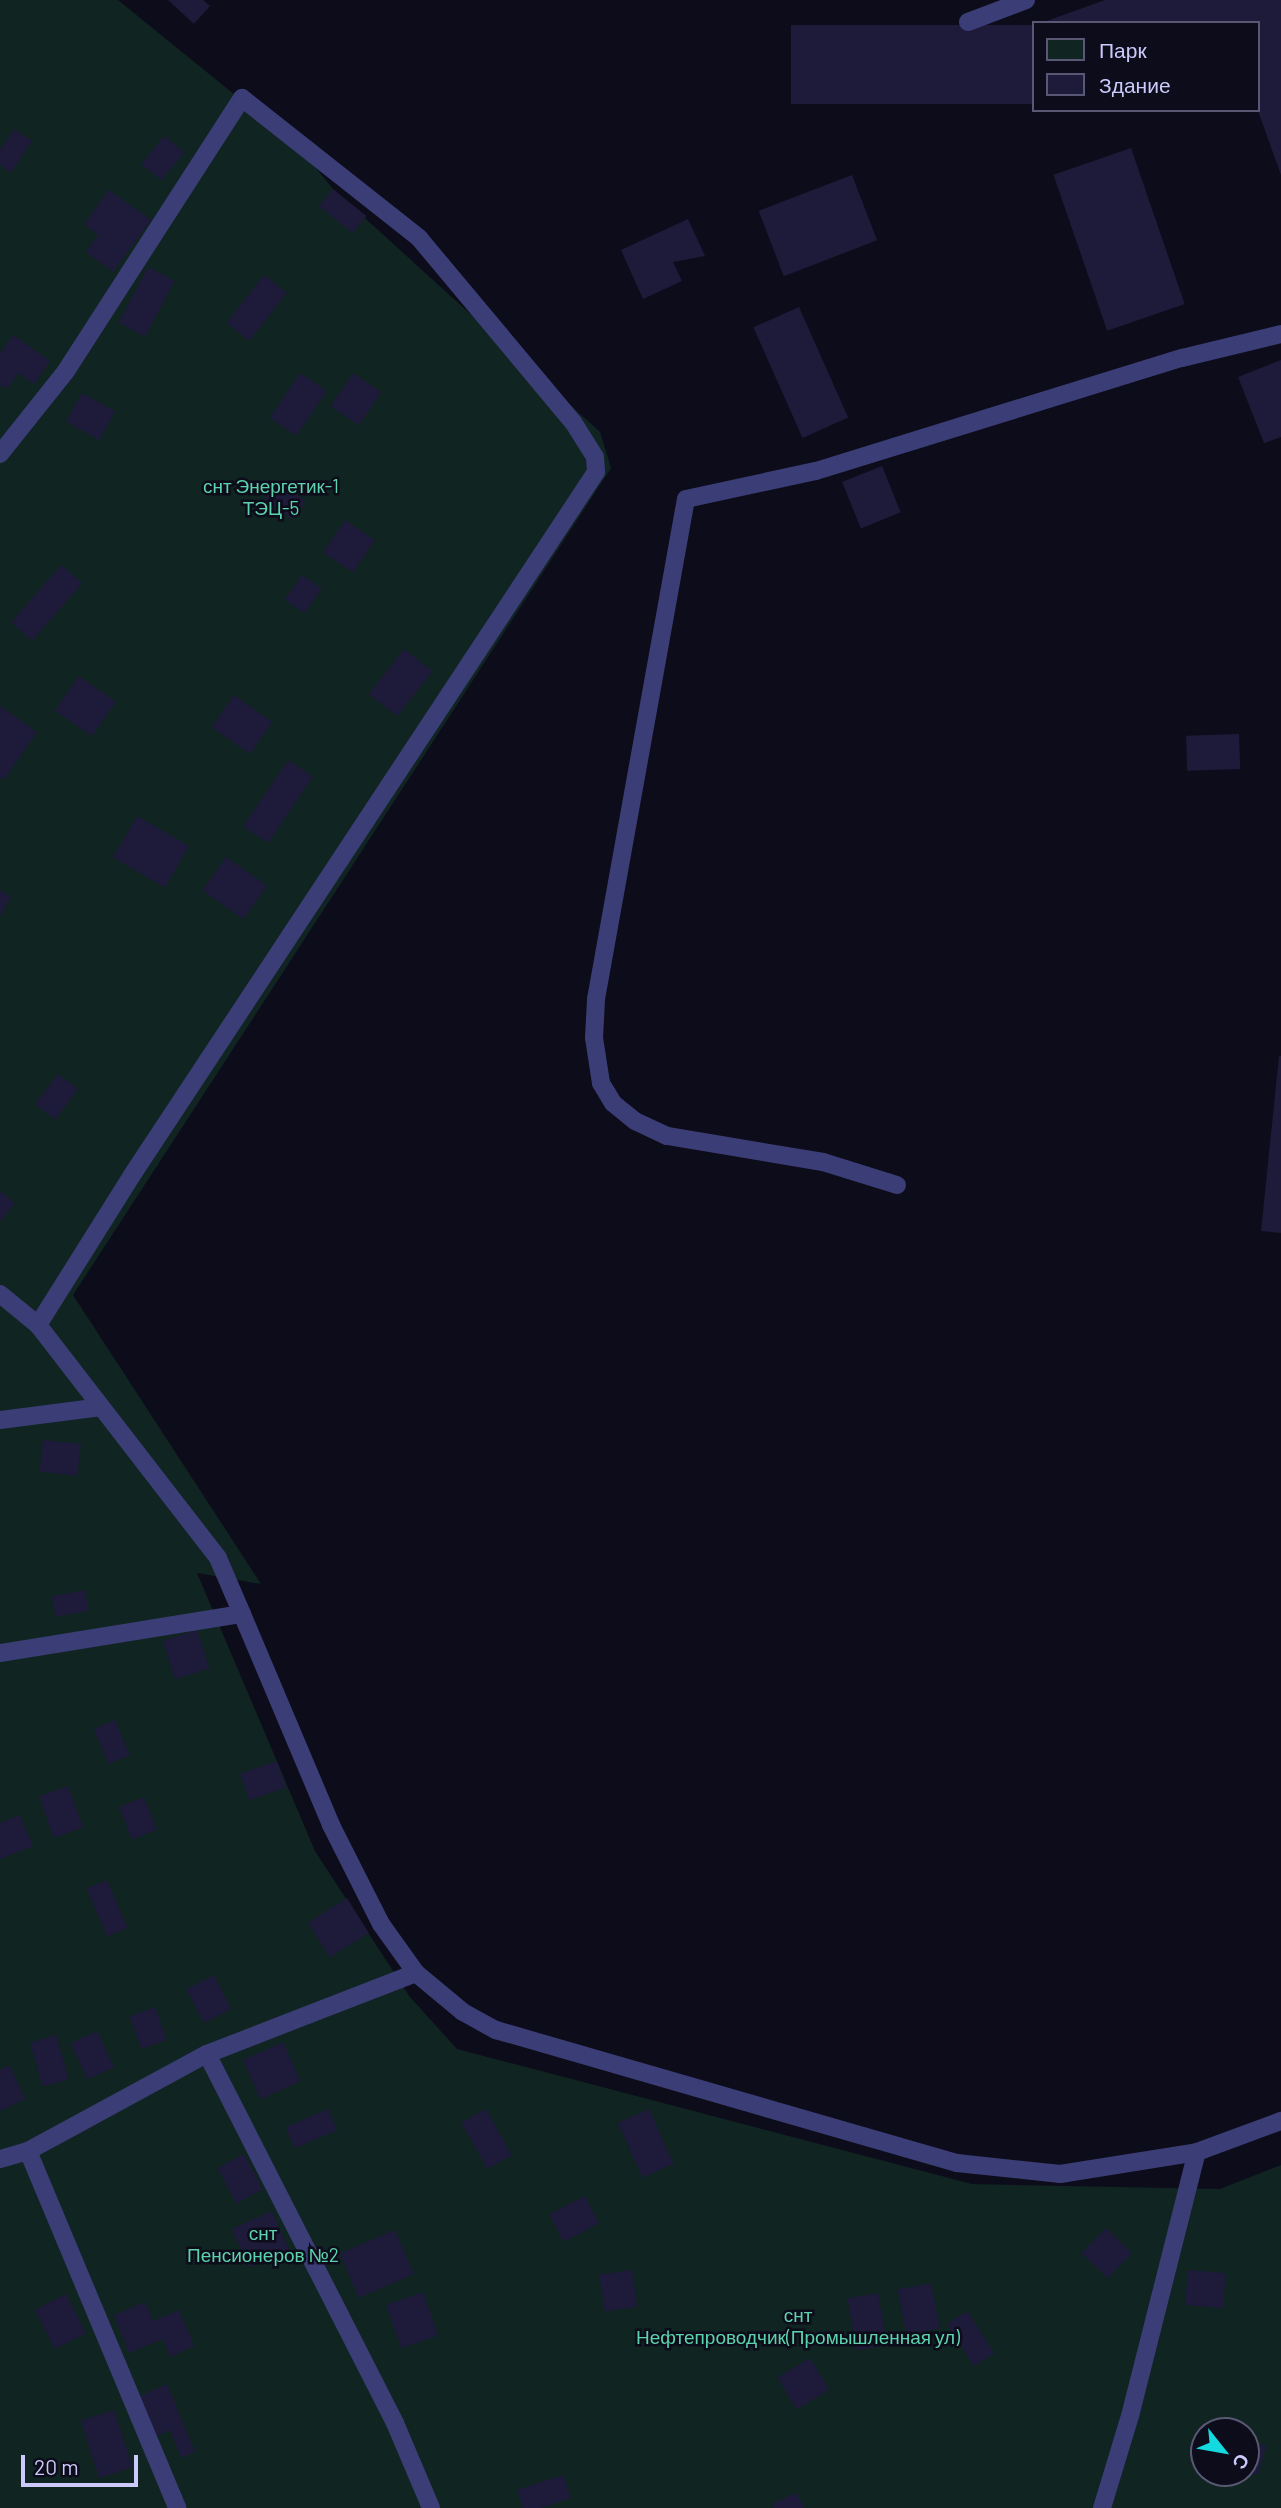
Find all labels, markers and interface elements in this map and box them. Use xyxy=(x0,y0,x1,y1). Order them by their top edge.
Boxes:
legend xyxy=(1032,21,1260,112)
text: Парк xyxy=(1099,37,1147,62)
text: Здание xyxy=(1099,72,1171,97)
park label: снт Энергетик-1 ТЭЦ-5 xyxy=(203,475,339,519)
park label: снт Пенсионеров №2 xyxy=(187,2222,339,2266)
park label: снт Нефтепроводчик(Промышленная ул) xyxy=(636,2304,960,2348)
north arrow xyxy=(1190,2417,1260,2487)
scale bar xyxy=(24,2442,142,2486)
text: С xyxy=(1228,2450,1255,2474)
text: 20 m xyxy=(34,2454,79,2479)

